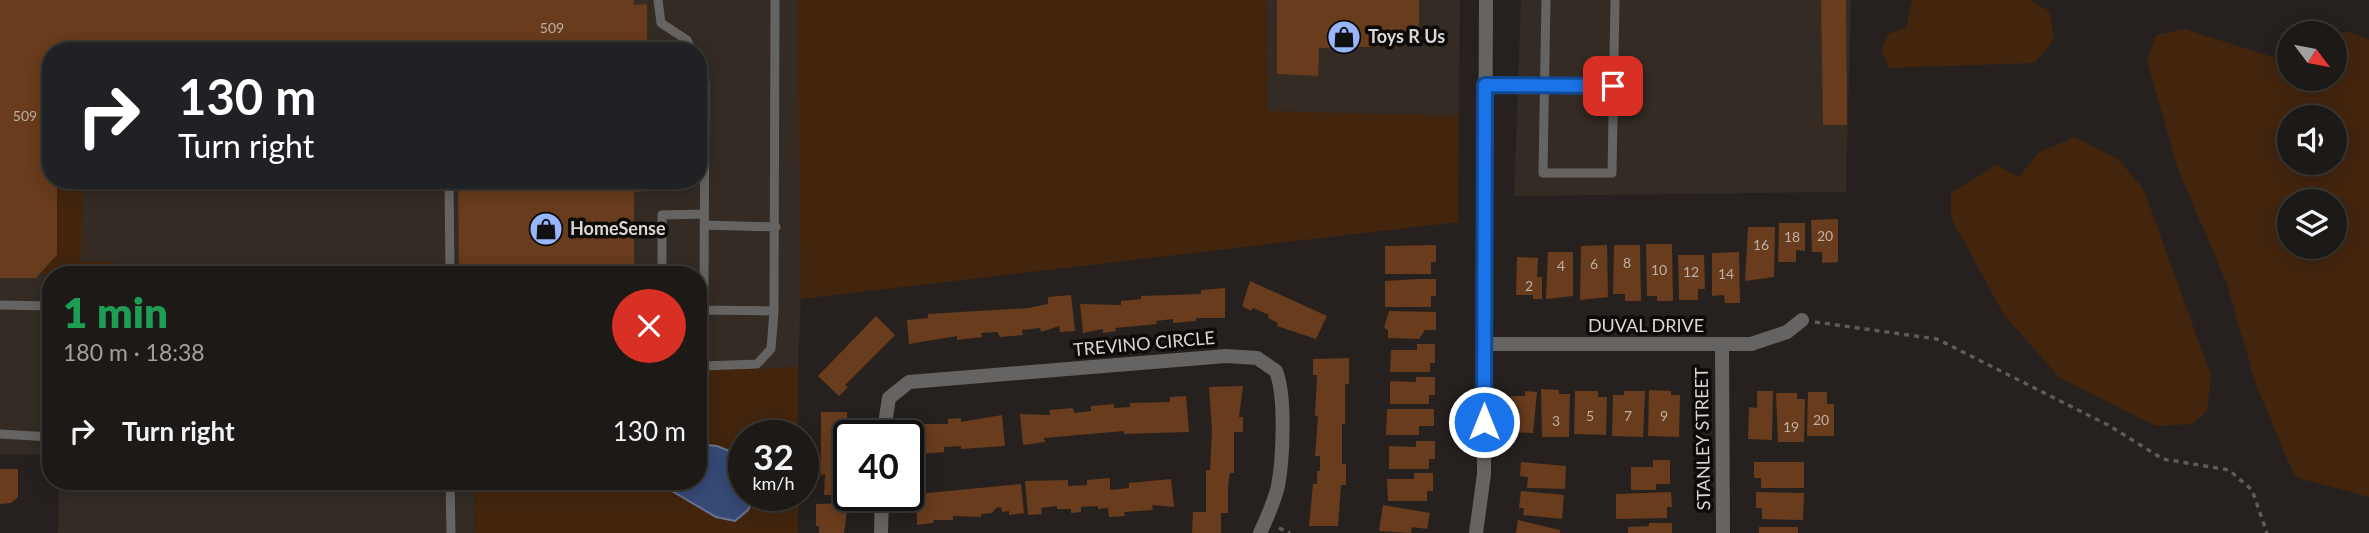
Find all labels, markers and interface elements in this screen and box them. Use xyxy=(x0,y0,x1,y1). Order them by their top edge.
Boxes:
shop icon: Toys R Us xyxy=(1325,18,1363,56)
house number: 509 xyxy=(540,19,564,36)
north arrow xyxy=(2277,21,2347,91)
map controls xyxy=(2277,21,2347,259)
place label: Toys R Us xyxy=(1368,25,1445,47)
pin xyxy=(1583,56,1643,116)
text: 130 m xyxy=(178,67,316,125)
icon: arrive xyxy=(1594,67,1632,105)
icon: right xyxy=(63,70,154,161)
button: sound xyxy=(2277,105,2347,175)
house number: 509 xyxy=(13,107,37,124)
text: Turn right xyxy=(178,126,314,165)
button: layers xyxy=(2277,189,2347,259)
shop icon: HomeSense xyxy=(527,210,565,248)
place label: HomeSense xyxy=(570,217,666,239)
house number: 20 xyxy=(1817,227,1833,244)
house number: 18 xyxy=(1784,228,1800,245)
house number: 16 xyxy=(1753,236,1769,253)
house number: 8 xyxy=(1623,254,1631,271)
house number: 6 xyxy=(1590,255,1598,272)
house number: 4 xyxy=(1557,257,1565,274)
house number: 10 xyxy=(1651,261,1667,278)
house number: 12 xyxy=(1683,263,1699,280)
house number: 14 xyxy=(1718,265,1734,282)
house number: 2 xyxy=(1525,277,1533,294)
text: 1 min xyxy=(63,287,168,337)
button: close xyxy=(612,289,686,363)
street label: DUVAL DRIVE xyxy=(1588,314,1704,336)
street label: TREVINO CIRCLE xyxy=(1072,326,1216,360)
text: 180 m · 18:38 xyxy=(63,338,205,366)
street label: STANLEY STREET xyxy=(1690,367,1714,511)
position arrow xyxy=(1447,385,1521,459)
house number: 5 xyxy=(1586,407,1594,424)
house number: 7 xyxy=(1624,407,1632,424)
house number: 9 xyxy=(1660,407,1668,424)
house number: 20 xyxy=(1813,411,1829,428)
icon: right xyxy=(63,412,101,450)
house number: 3 xyxy=(1552,412,1560,429)
text: Turn right xyxy=(122,415,235,447)
text: 130 m xyxy=(613,415,686,447)
house number: 19 xyxy=(1783,418,1799,435)
speed limit sign: 40 xyxy=(833,420,924,511)
text: 32 xyxy=(753,435,794,477)
text: km/h xyxy=(752,472,795,494)

